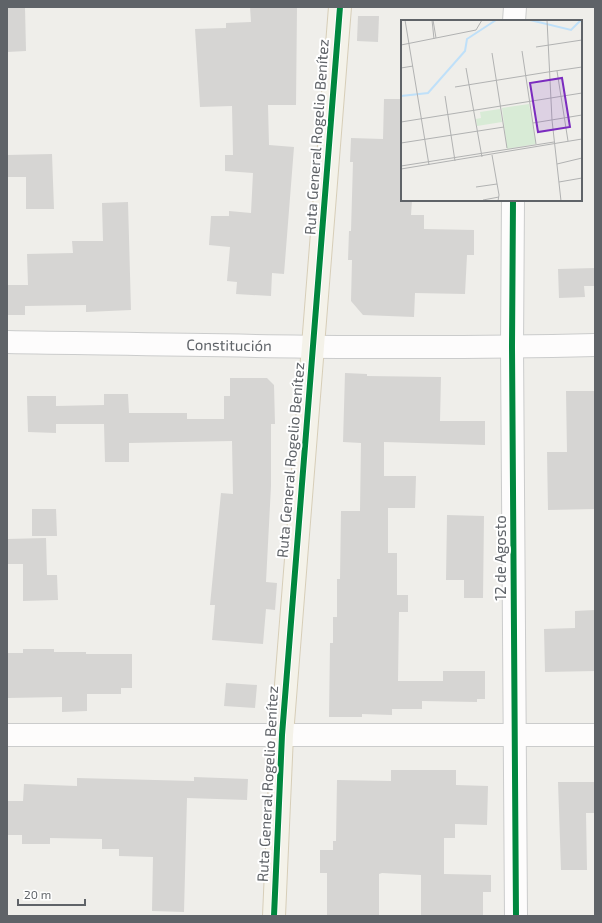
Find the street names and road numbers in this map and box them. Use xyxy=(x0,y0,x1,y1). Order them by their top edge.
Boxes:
street label: Ruta General Rogelio Benítez xyxy=(300,38,332,236)
street label: Constitución xyxy=(186,335,272,354)
street label: Ruta General Rogelio Benítez xyxy=(272,361,308,559)
street label: 12 de Agosto xyxy=(491,515,509,601)
street label: Ruta General Rogelio Benítez xyxy=(253,685,281,882)

